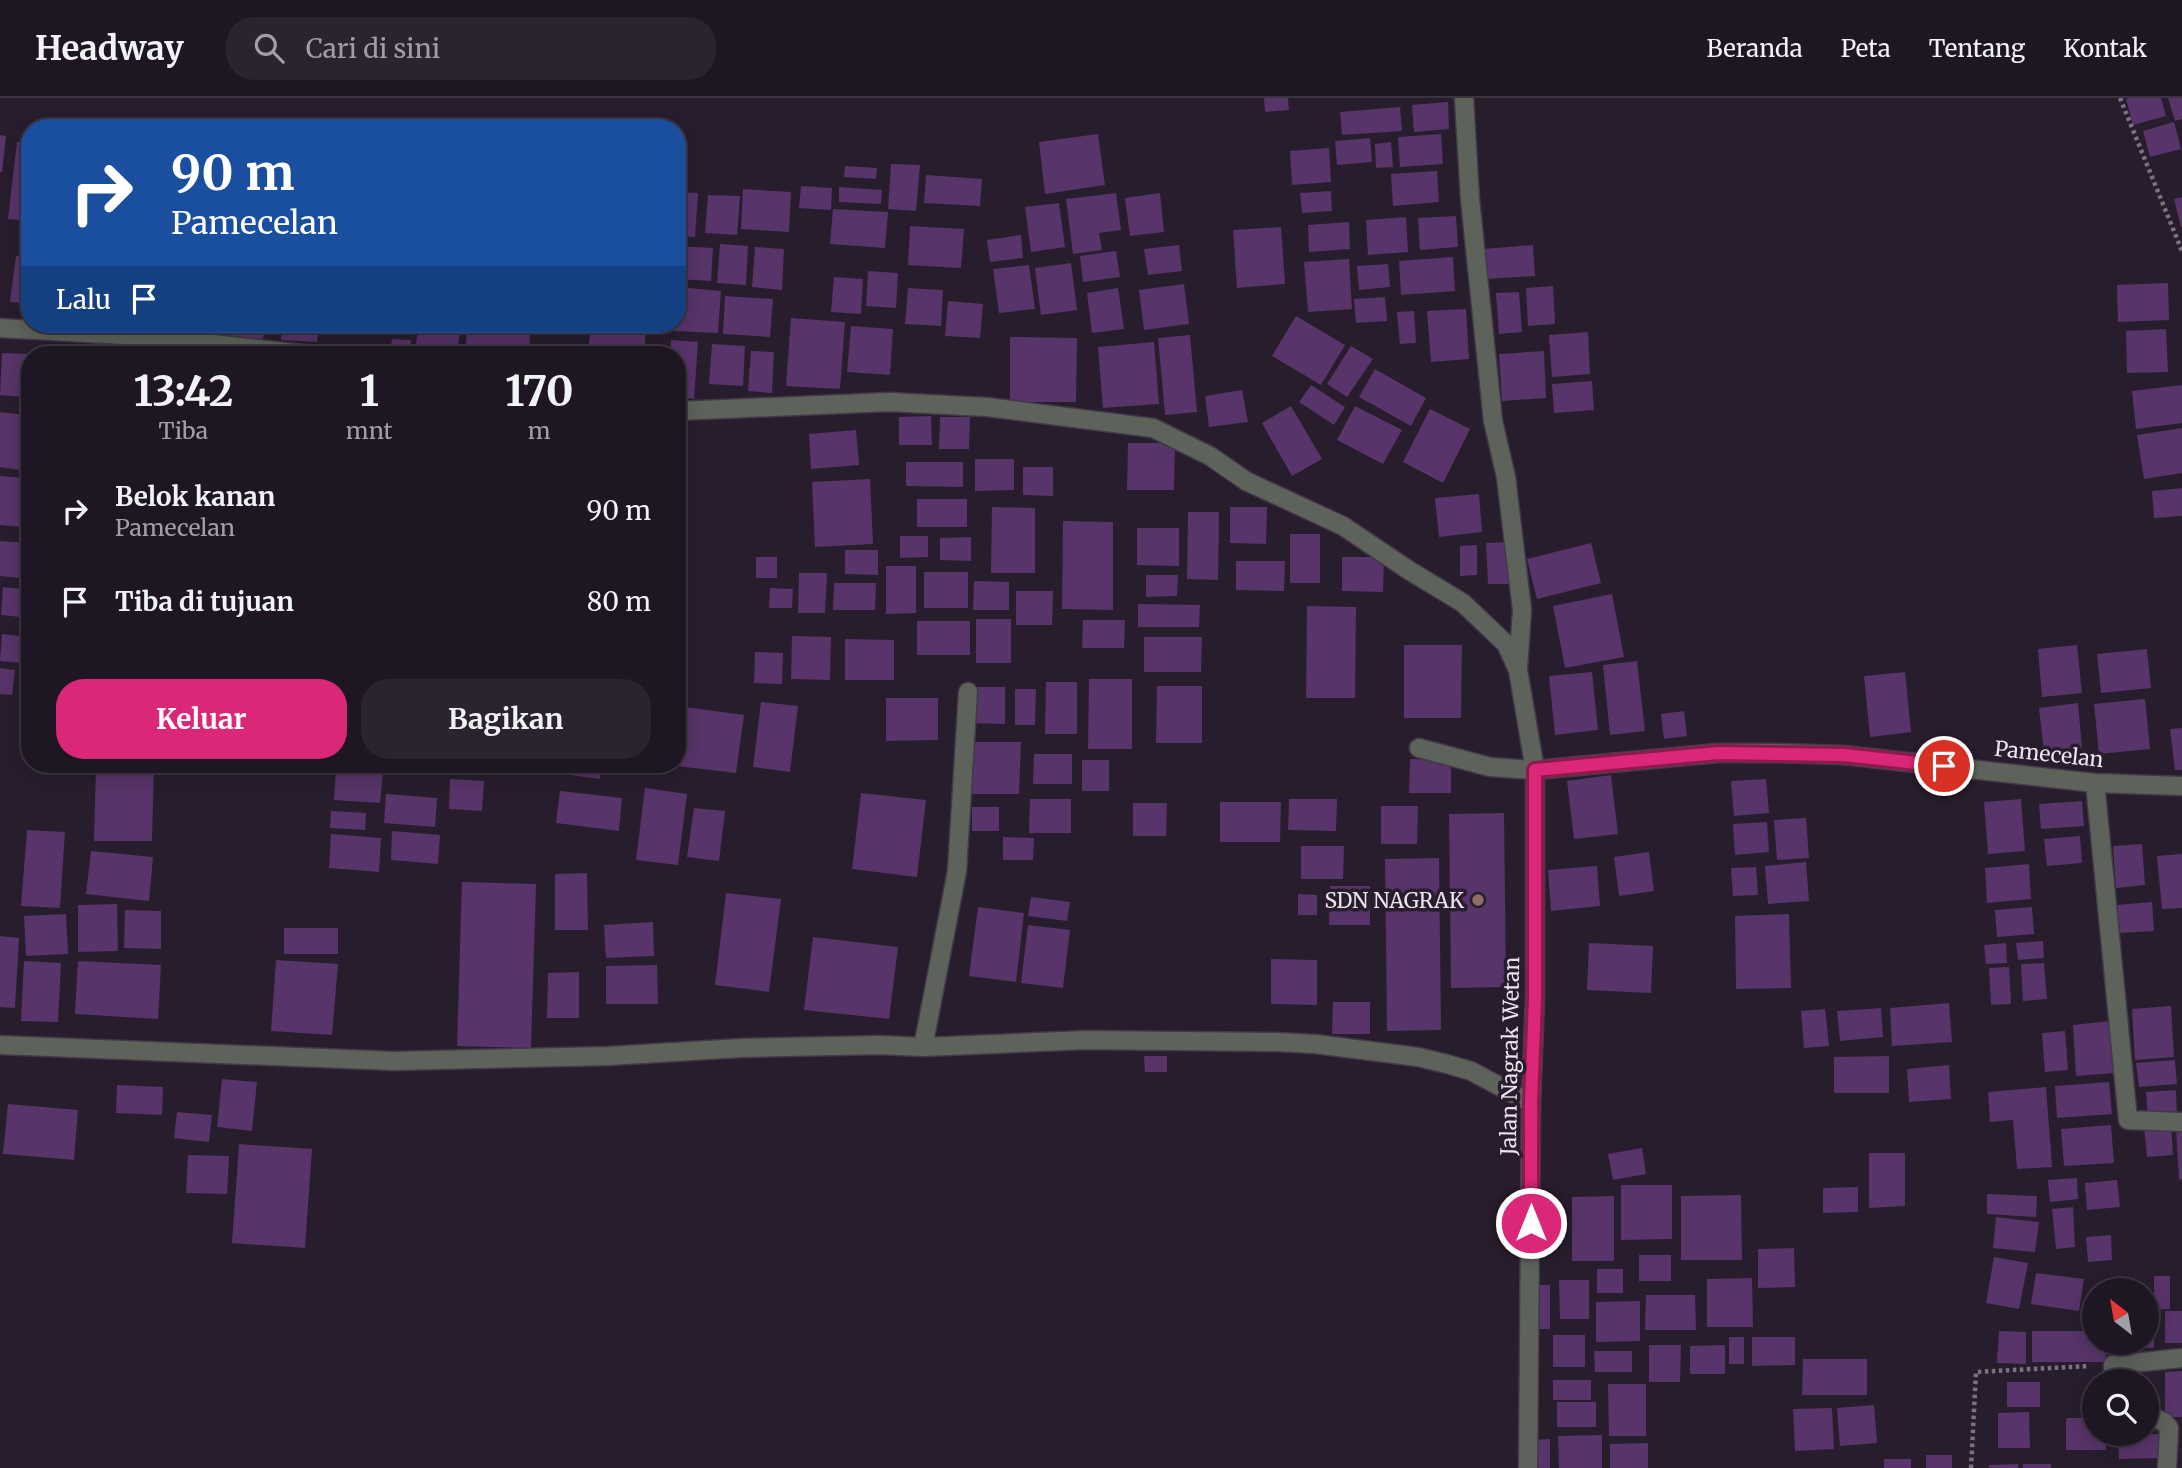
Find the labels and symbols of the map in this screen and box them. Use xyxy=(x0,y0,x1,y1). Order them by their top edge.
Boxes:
street label: Pamecelan xyxy=(1993,735,2105,773)
pin xyxy=(1914,736,1974,796)
place label: SDN NAGRAK xyxy=(1324,887,1465,914)
marker: SDN NAGRAK xyxy=(1470,892,1486,908)
street label: Jalan Nagrak Wetan xyxy=(1495,956,1525,1156)
position arrow xyxy=(1494,1186,1568,1260)
north arrow xyxy=(2082,1278,2160,1354)

